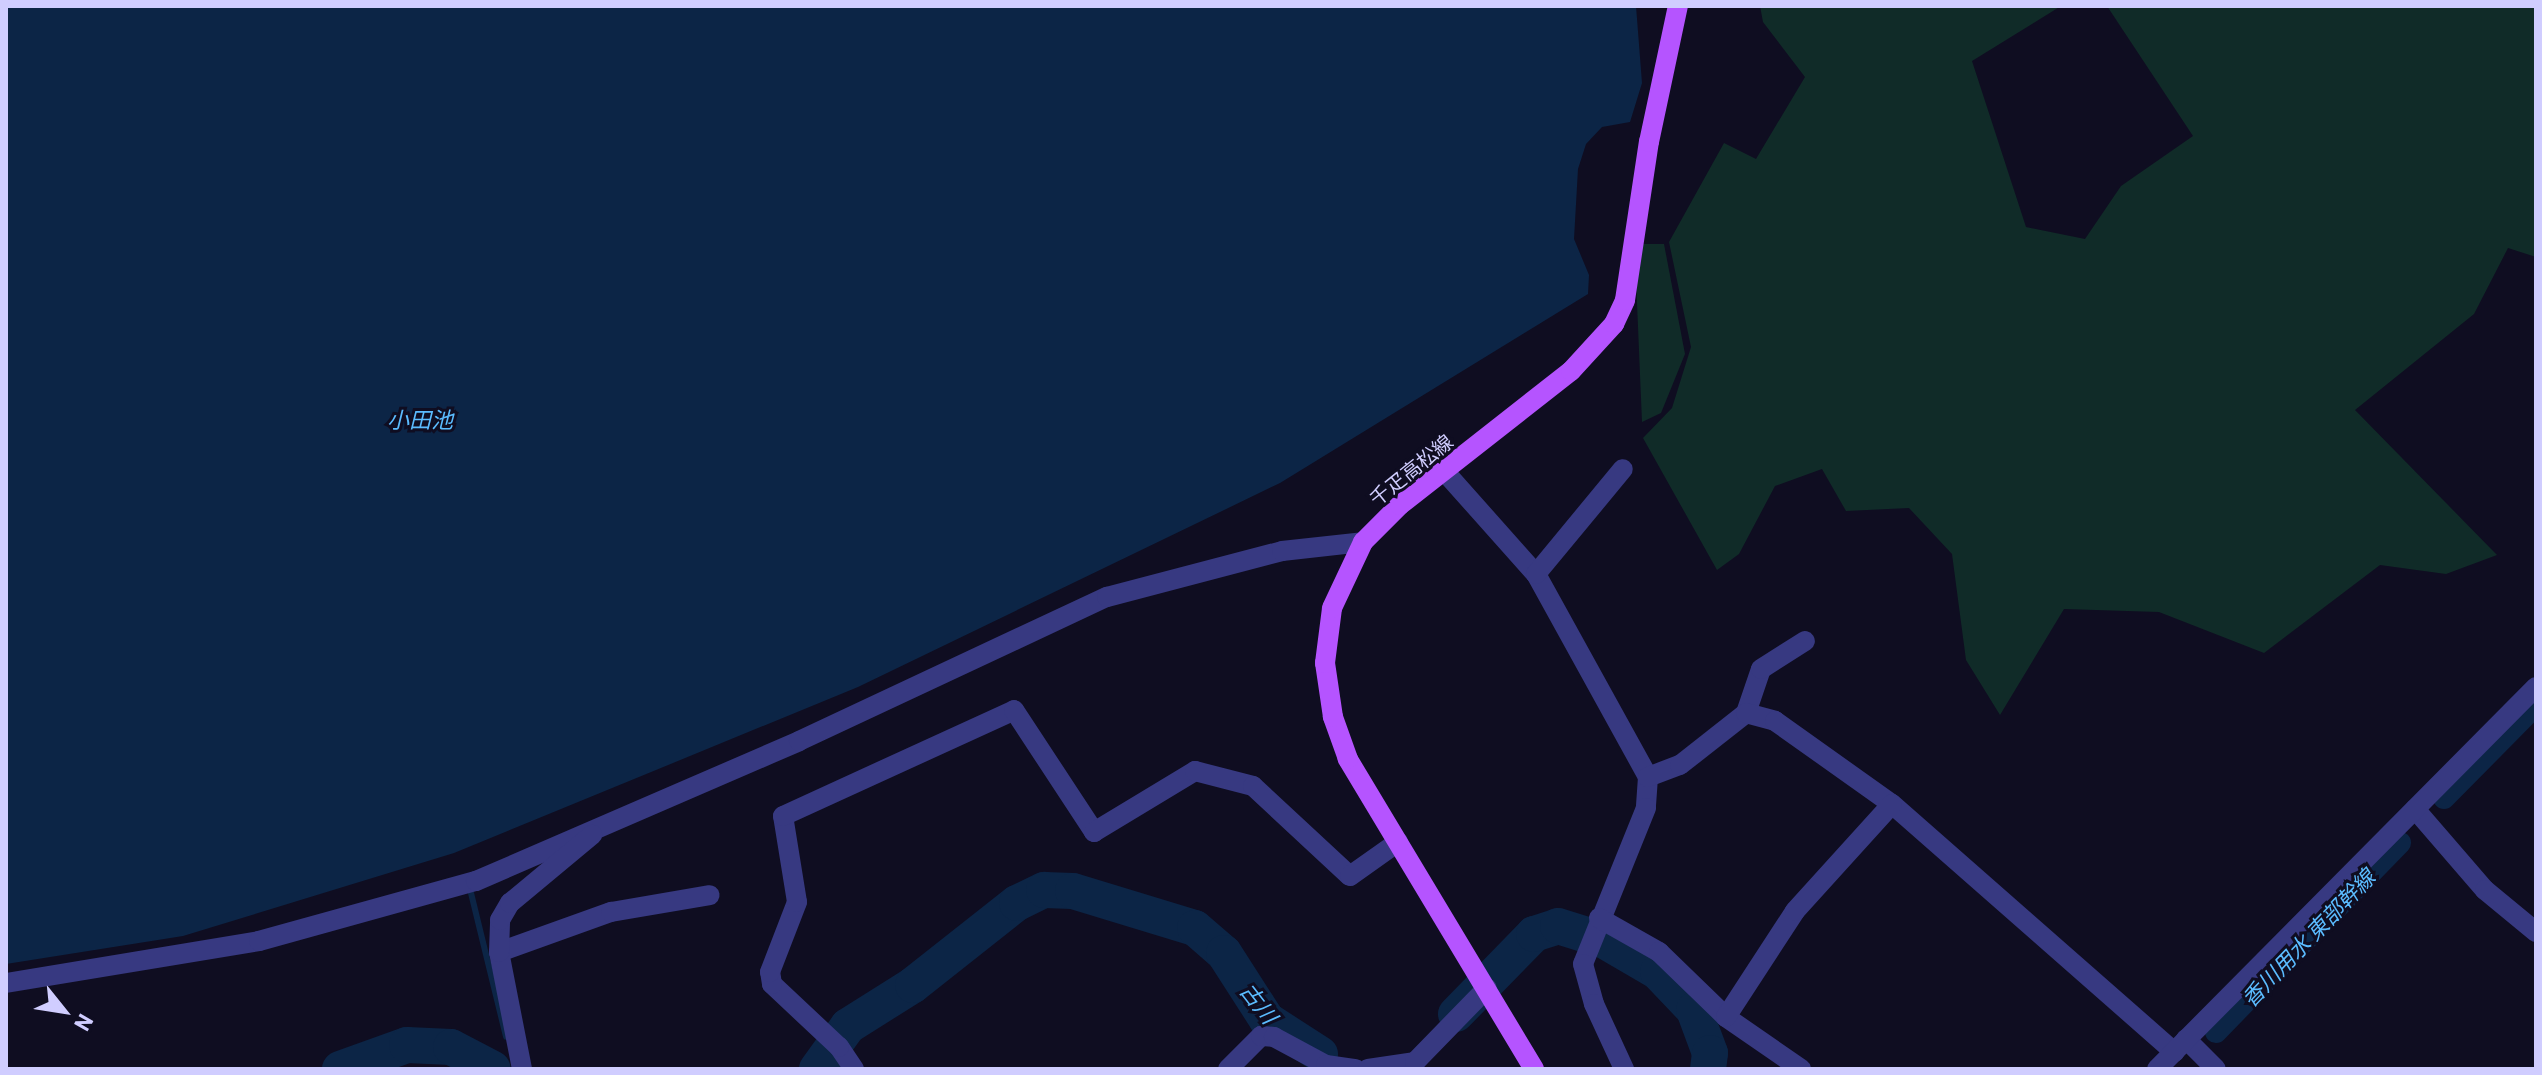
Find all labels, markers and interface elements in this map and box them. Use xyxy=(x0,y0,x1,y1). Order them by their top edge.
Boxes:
water label: 小田池 xyxy=(387,407,453,433)
street label: 千疋高松線 xyxy=(1365,429,1457,511)
water label: 香川用水 東部幹線 xyxy=(2236,864,2380,1012)
north arrow xyxy=(24,971,104,1051)
water label: 古川 xyxy=(1235,978,1283,1028)
text: N xyxy=(70,1010,100,1036)

